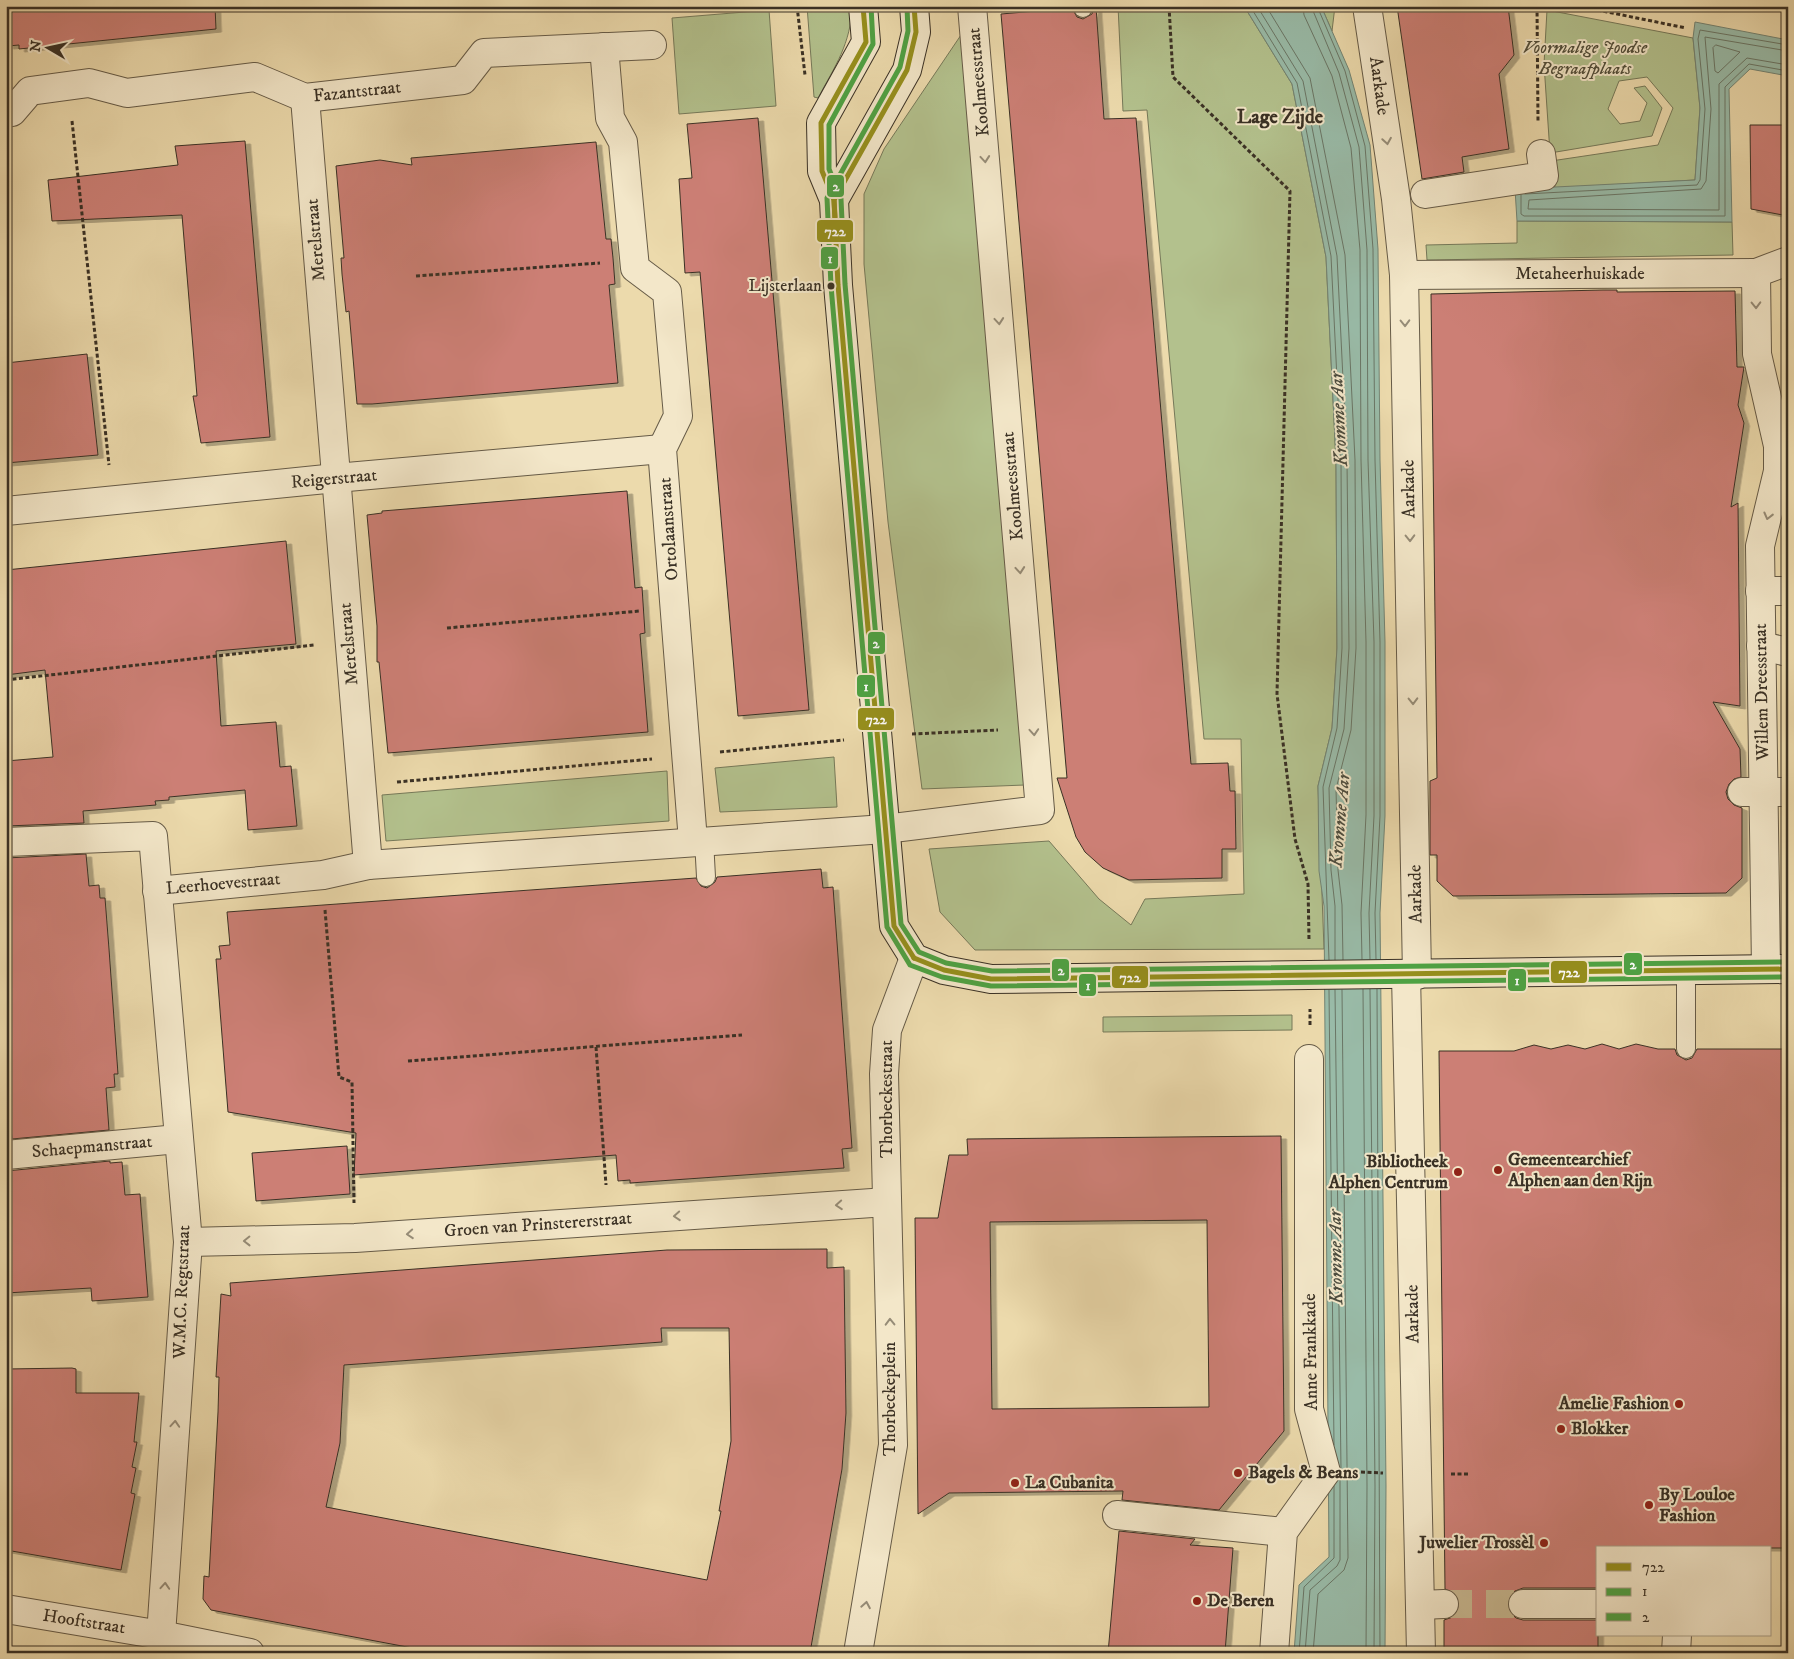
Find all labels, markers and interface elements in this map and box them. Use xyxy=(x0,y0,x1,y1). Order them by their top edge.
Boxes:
north arrow xyxy=(22,22,72,72)
street label: Koolmeesstraat xyxy=(963,26,995,137)
park label: Voormalige Joodse Begraafplaats xyxy=(1523,37,1648,80)
text: N xyxy=(26,39,46,53)
street label: Aarkade xyxy=(1364,55,1394,117)
street label: Fazantstraat xyxy=(312,76,402,108)
district label: Lage Zijde xyxy=(1237,105,1324,130)
one-way arrow xyxy=(1382,137,1392,145)
one-way arrow xyxy=(980,156,991,164)
line badge: 2 xyxy=(826,174,845,198)
text: 2 xyxy=(833,178,841,196)
street label: Merelstraat xyxy=(301,198,331,282)
line badge: 722 xyxy=(816,219,854,243)
text: 722 xyxy=(824,223,847,241)
line badge: 1 xyxy=(820,246,839,270)
text: 1 xyxy=(827,250,833,268)
street label: Metaheerhuiskade xyxy=(1515,263,1645,285)
place label: Lijsterlaan xyxy=(748,275,822,297)
marker: Lijsterlaan xyxy=(826,281,836,291)
one-way arrow xyxy=(1751,302,1761,309)
one-way arrow xyxy=(993,318,1004,326)
one-way arrow xyxy=(1400,320,1411,328)
water label: Kromme Aar xyxy=(1325,369,1353,468)
street label: Koolmeesstraat xyxy=(997,430,1029,541)
street label: Aarkade xyxy=(1397,459,1421,519)
street label: Reigerstraat xyxy=(290,464,378,494)
street label: Ortolaanstraat xyxy=(654,476,684,581)
one-way arrow xyxy=(1763,512,1774,521)
one-way arrow xyxy=(1405,535,1415,543)
one-way arrow xyxy=(1015,567,1026,575)
street label: Merelstraat xyxy=(334,602,364,686)
street label: Willem Dreesstraat xyxy=(1750,623,1774,762)
line badge: 2 xyxy=(867,631,886,655)
text: 2 xyxy=(873,635,881,653)
line badge: 1 xyxy=(856,674,876,698)
text: 1 xyxy=(863,678,869,696)
one-way arrow xyxy=(1407,697,1418,705)
line badge: 722 xyxy=(857,707,895,731)
text: 722 xyxy=(865,711,888,729)
one-way arrow xyxy=(1028,729,1039,737)
water label: Kromme Aar xyxy=(1324,770,1356,869)
street label: Aarkade xyxy=(1404,864,1428,924)
street label: Leerhoevestraat xyxy=(165,868,281,900)
line badge: 2 xyxy=(1623,952,1643,976)
text: 2 xyxy=(1630,956,1638,974)
line badge: 2 xyxy=(1051,958,1070,982)
line badge: 722 xyxy=(1550,960,1588,984)
text: 2 xyxy=(1058,962,1066,980)
text: 722 xyxy=(1558,964,1581,982)
line badge: 722 xyxy=(1111,965,1149,989)
line badge: 1 xyxy=(1507,968,1527,992)
text: 722 xyxy=(1119,969,1142,987)
text: 1 xyxy=(1514,972,1520,990)
line badge: 1 xyxy=(1078,973,1097,997)
text: 1 xyxy=(1085,977,1091,995)
street label: Thorbeckestraat xyxy=(876,1040,898,1158)
street label: Schaepmanstraat xyxy=(31,1131,153,1163)
place label: Gemeentearchief Alphen aan den Rijn xyxy=(1507,1149,1653,1192)
place label: Bibliotheek Alphen Centrum xyxy=(1328,1151,1449,1194)
marker: Gemeentearchief Alphen aan den Rijn xyxy=(1492,1164,1504,1176)
marker: Bibliotheek Alphen Centrum xyxy=(1452,1166,1464,1178)
one-way arrow xyxy=(834,1200,842,1211)
street label: Groen van Prinstererstraat xyxy=(443,1207,633,1243)
water label: Kromme Aar xyxy=(1324,1207,1348,1305)
one-way arrow xyxy=(672,1210,680,1221)
street label: W.M.C. Regtstraat xyxy=(169,1224,195,1360)
one-way arrow xyxy=(405,1229,413,1240)
one-way arrow xyxy=(243,1236,251,1246)
street label: Aarkade xyxy=(1401,1284,1425,1344)
street label: Anne Frankkade xyxy=(1299,1293,1323,1411)
one-way arrow xyxy=(885,1318,896,1326)
street label: Thorbeckeplein xyxy=(879,1341,901,1456)
place label: Amelie Fashion xyxy=(1558,1393,1670,1415)
marker: Amelie Fashion xyxy=(1673,1398,1685,1410)
place label: Blokker xyxy=(1571,1418,1628,1440)
one-way arrow xyxy=(170,1420,181,1428)
marker: Blokker xyxy=(1555,1423,1567,1435)
place label: Bagels & Beans xyxy=(1248,1462,1358,1484)
marker: Bagels & Beans xyxy=(1232,1467,1244,1479)
place label: La Cubanita xyxy=(1025,1472,1114,1494)
marker: La Cubanita xyxy=(1009,1477,1021,1489)
place label: By Louloe Fashion xyxy=(1659,1484,1735,1527)
marker: By Louloe Fashion xyxy=(1643,1499,1655,1511)
place label: Juwelier Trossèl xyxy=(1417,1532,1535,1554)
marker: Juwelier Trossèl xyxy=(1538,1537,1550,1549)
legend xyxy=(1596,1546,1772,1636)
text: 722 xyxy=(1642,1558,1665,1577)
one-way arrow xyxy=(159,1582,170,1590)
text: 1 xyxy=(1642,1582,1648,1601)
place label: De Beren xyxy=(1207,1590,1275,1612)
marker: De Beren xyxy=(1191,1595,1203,1607)
one-way arrow xyxy=(860,1600,871,1609)
street label: Hooftstraat xyxy=(41,1605,127,1639)
text: 2 xyxy=(1642,1608,1650,1627)

